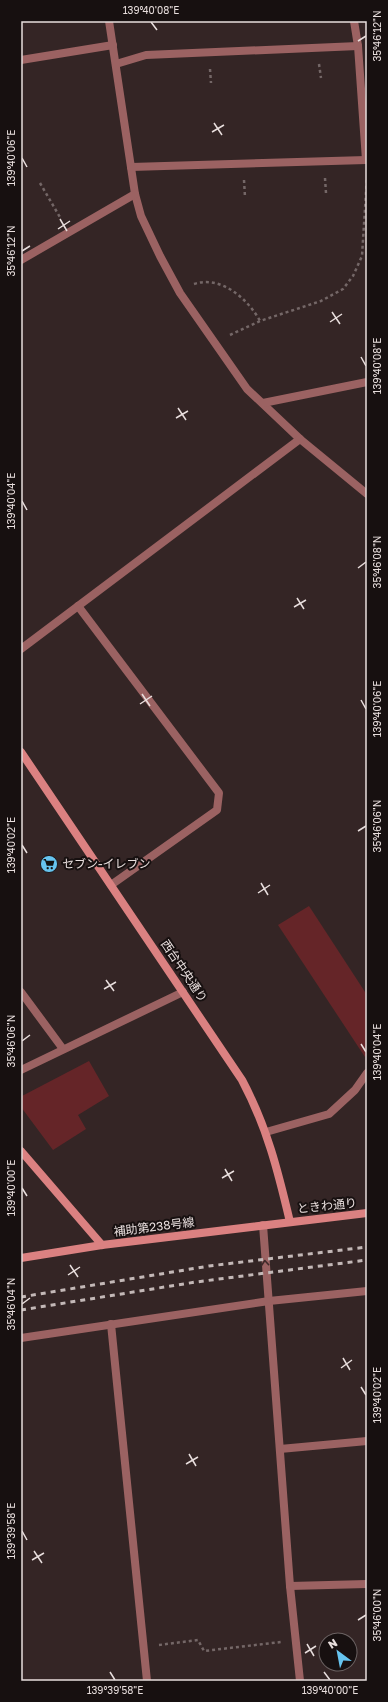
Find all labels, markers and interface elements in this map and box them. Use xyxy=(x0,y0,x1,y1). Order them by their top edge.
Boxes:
text: 139°40'08"E xyxy=(123,4,179,16)
text: 35°46'12"N xyxy=(371,10,383,62)
text: 139°40'06"E xyxy=(5,130,17,186)
text: 35°46'12"N xyxy=(5,225,17,277)
text: 139°40'08"E xyxy=(371,338,383,394)
text: 139°40'04"E xyxy=(5,473,17,529)
text: 35°46'08"N xyxy=(371,536,383,588)
text: 139°40'06"E xyxy=(371,681,383,737)
text: 35°46'06"N xyxy=(371,800,383,852)
text: 139°40'02"E xyxy=(5,817,17,873)
supermarket icon: セブン-イレブン xyxy=(39,854,59,874)
place label: セブン-イレブン xyxy=(62,856,151,871)
street label: 西台中央通り xyxy=(158,937,211,1005)
text: 35°46'06"N xyxy=(5,1015,17,1067)
text: 139°40'04"E xyxy=(371,1024,383,1080)
text: 139°40'00"E xyxy=(5,1160,17,1216)
street label: ときわ通り xyxy=(296,1195,358,1216)
street label: 補助第238号線 xyxy=(113,1214,195,1239)
one-way arrow xyxy=(261,1260,270,1266)
text: 35°46'04"N xyxy=(5,1278,17,1330)
text: 139°40'02"E xyxy=(371,1367,383,1423)
text: 139°39'58"E xyxy=(5,1503,17,1559)
text: 35°46'00"N xyxy=(371,1589,383,1641)
north arrow xyxy=(318,1632,358,1672)
text: N xyxy=(325,1635,339,1651)
text: 139°39'58"E xyxy=(87,1684,143,1696)
text: 139°40'00"E xyxy=(302,1684,358,1696)

